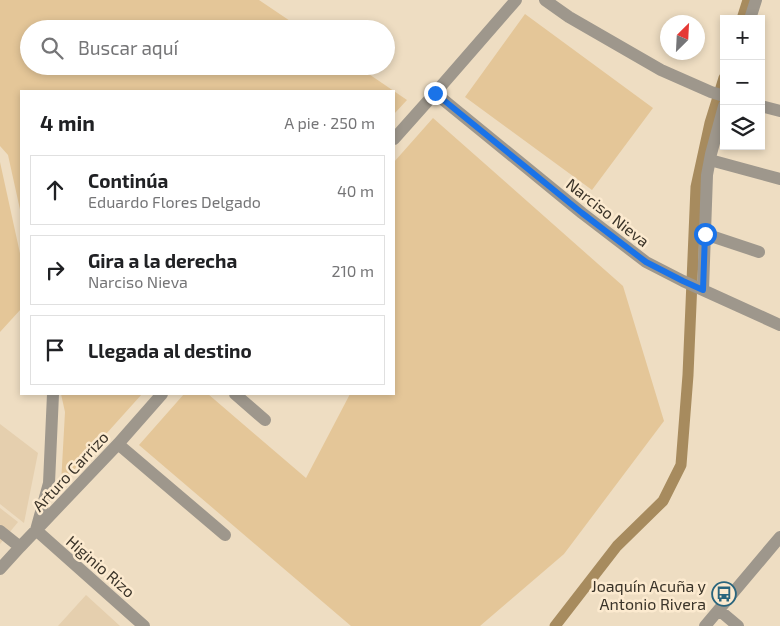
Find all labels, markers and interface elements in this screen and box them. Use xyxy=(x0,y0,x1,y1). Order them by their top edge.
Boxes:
north arrow xyxy=(660,15,705,60)
map controls xyxy=(720,15,765,150)
button: + xyxy=(720,15,765,60)
search box xyxy=(20,20,395,75)
icon: search xyxy=(38,34,66,62)
text: Buscar aquí xyxy=(78,36,178,59)
button: − xyxy=(720,60,765,105)
route end xyxy=(424,82,447,105)
button: layers xyxy=(720,105,765,150)
text: 4 min xyxy=(40,110,95,135)
text: A pie · 250 m xyxy=(284,113,375,132)
text: Continúa xyxy=(88,169,168,192)
street label: Narciso Nieva xyxy=(563,174,653,250)
icon: ahead xyxy=(41,176,69,204)
text: 40 m xyxy=(337,181,374,200)
text: Eduardo Flores Delgado xyxy=(88,192,261,211)
route start xyxy=(694,223,717,246)
text: Gira a la derecha xyxy=(88,249,237,272)
icon: right xyxy=(41,256,69,284)
text: 210 m xyxy=(331,261,374,280)
text: Narciso Nieva xyxy=(88,272,188,291)
icon: arrive xyxy=(41,336,69,364)
text: Llegada al destino xyxy=(88,339,252,362)
street label: Arturo Carrizo xyxy=(28,427,112,515)
street label: Higinio Rizo xyxy=(63,531,139,601)
place label: Joaquín Acuña y Antonio Rivera xyxy=(591,576,707,613)
bus stop icon: Joaquín Acuña y Antonio Rivera xyxy=(711,581,737,607)

